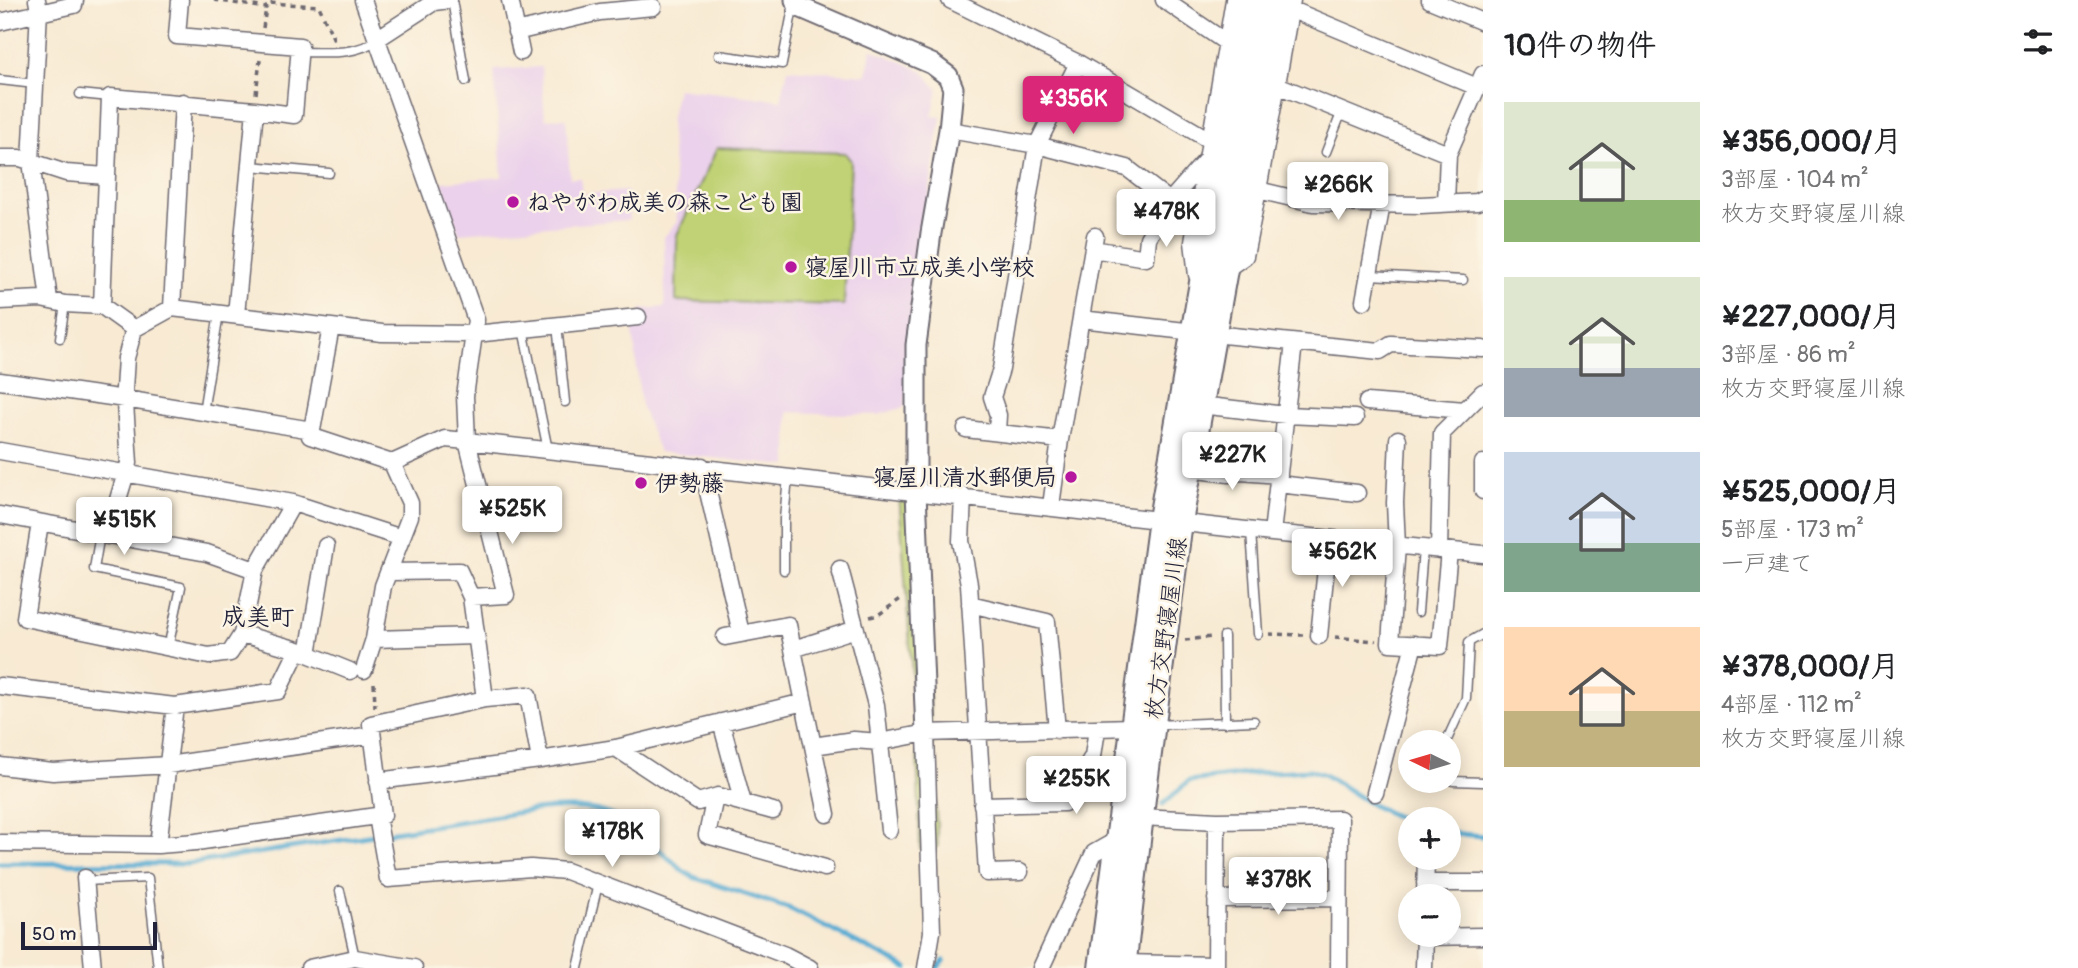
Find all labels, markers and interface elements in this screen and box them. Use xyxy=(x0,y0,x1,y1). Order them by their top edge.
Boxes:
icon: filters xyxy=(2019,23,2057,61)
text: 10件の物件 xyxy=(1504,27,1656,64)
pin: ¥356K xyxy=(1024,76,1122,136)
text: ¥356K xyxy=(1039,84,1107,113)
text: ¥356,000/月 xyxy=(1721,123,1902,160)
icon: home xyxy=(1560,130,1644,214)
pin: ¥266K xyxy=(1289,162,1387,222)
text: 3部屋 · 104 m² xyxy=(1721,165,1869,194)
text: ¥266K xyxy=(1303,170,1373,199)
place label: ねやがわ成美の森こども園 xyxy=(527,188,803,217)
pin: ¥478K xyxy=(1117,190,1215,249)
marker: ねやがわ成美の森こども園 xyxy=(505,194,521,210)
text: ¥478K xyxy=(1133,197,1199,226)
text: 枚方交野寝屋川線 xyxy=(1721,199,1905,228)
place label: 寝屋川市立成美小学校 xyxy=(805,253,1035,282)
marker: 寝屋川市立成美小学校 xyxy=(783,259,799,275)
text: ¥227,000/月 xyxy=(1721,298,1901,335)
icon: home xyxy=(1560,305,1644,389)
text: 3部屋 · 86 m² xyxy=(1721,340,1856,369)
text: 枚方交野寝屋川線 xyxy=(1721,374,1905,403)
pin: ¥227K xyxy=(1183,433,1281,492)
text: ¥227K xyxy=(1198,440,1266,469)
place label: 寝屋川清水郵便局 xyxy=(873,463,1057,492)
place label: 伊勢藤 xyxy=(655,469,724,498)
marker: 寝屋川清水郵便局 xyxy=(1063,469,1079,485)
text: ¥525,000/月 xyxy=(1721,473,1901,510)
marker: 伊勢藤 xyxy=(633,475,649,491)
icon: home xyxy=(1560,480,1644,564)
pin: ¥525K xyxy=(463,486,561,546)
text: ¥525K xyxy=(478,494,546,523)
pin: ¥515K xyxy=(75,498,173,557)
text: ¥515K xyxy=(92,505,156,534)
text: 5部屋 · 173 m² xyxy=(1721,515,1864,544)
pin: ¥562K xyxy=(1293,530,1391,589)
street label: 枚方交野寝屋川線 xyxy=(1139,535,1193,721)
text: ¥562K xyxy=(1308,537,1376,566)
text: 一戸建て xyxy=(1721,549,1813,578)
district label: 成美町 xyxy=(222,603,294,632)
text: ¥378,000/月 xyxy=(1721,648,1899,685)
icon: home xyxy=(1560,655,1644,739)
text: 4部屋 · 112 m² xyxy=(1721,690,1862,719)
text: 枚方交野寝屋川線 xyxy=(1721,724,1905,753)
north arrow xyxy=(1398,730,1461,793)
map controls xyxy=(1398,730,1461,947)
pin: ¥255K xyxy=(1027,756,1125,816)
text: ¥255K xyxy=(1042,764,1110,793)
button: + xyxy=(1398,807,1461,870)
pin: ¥178K xyxy=(563,810,661,869)
text: ¥178K xyxy=(581,817,643,846)
pin: ¥378K xyxy=(1229,858,1327,917)
text: ¥378K xyxy=(1245,865,1311,894)
button: − xyxy=(1398,884,1461,947)
scale bar xyxy=(21,919,158,951)
text: 50 m xyxy=(32,922,76,946)

